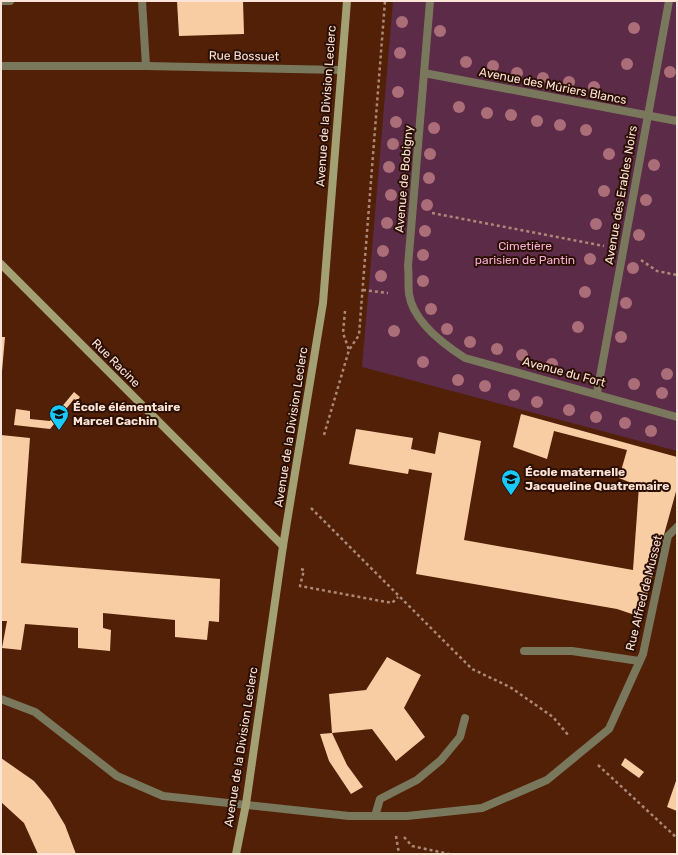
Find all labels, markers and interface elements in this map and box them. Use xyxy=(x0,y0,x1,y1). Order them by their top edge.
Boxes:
street label: Avenue de la Division Leclerc xyxy=(313,24,339,187)
street label: Rue Bossuet xyxy=(209,48,280,64)
street label: Avenue des Mûriers Blancs xyxy=(478,65,628,107)
street label: Avenue de Bobigny xyxy=(392,124,416,233)
street label: Avenue des Erables Noirs xyxy=(602,124,640,266)
park label: Cimetière parisien de Pantin xyxy=(475,239,575,267)
street label: Rue Racine xyxy=(89,336,143,390)
street label: Avenue de la Division Leclerc xyxy=(271,346,311,508)
street label: Avenue du Fort xyxy=(521,354,607,390)
place label: École élémentaire Marcel Cachin xyxy=(73,400,180,428)
school or university icon: École élémentaire Marcel Cachin xyxy=(48,403,70,431)
place label: École maternelle Jacqueline Quatremaire xyxy=(525,465,669,493)
school or university icon: École maternelle Jacqueline Quatremaire xyxy=(500,468,522,496)
street label: Rue Alfred de Musset xyxy=(623,534,665,652)
street label: Avenue de la Division Leclerc xyxy=(221,666,261,828)

